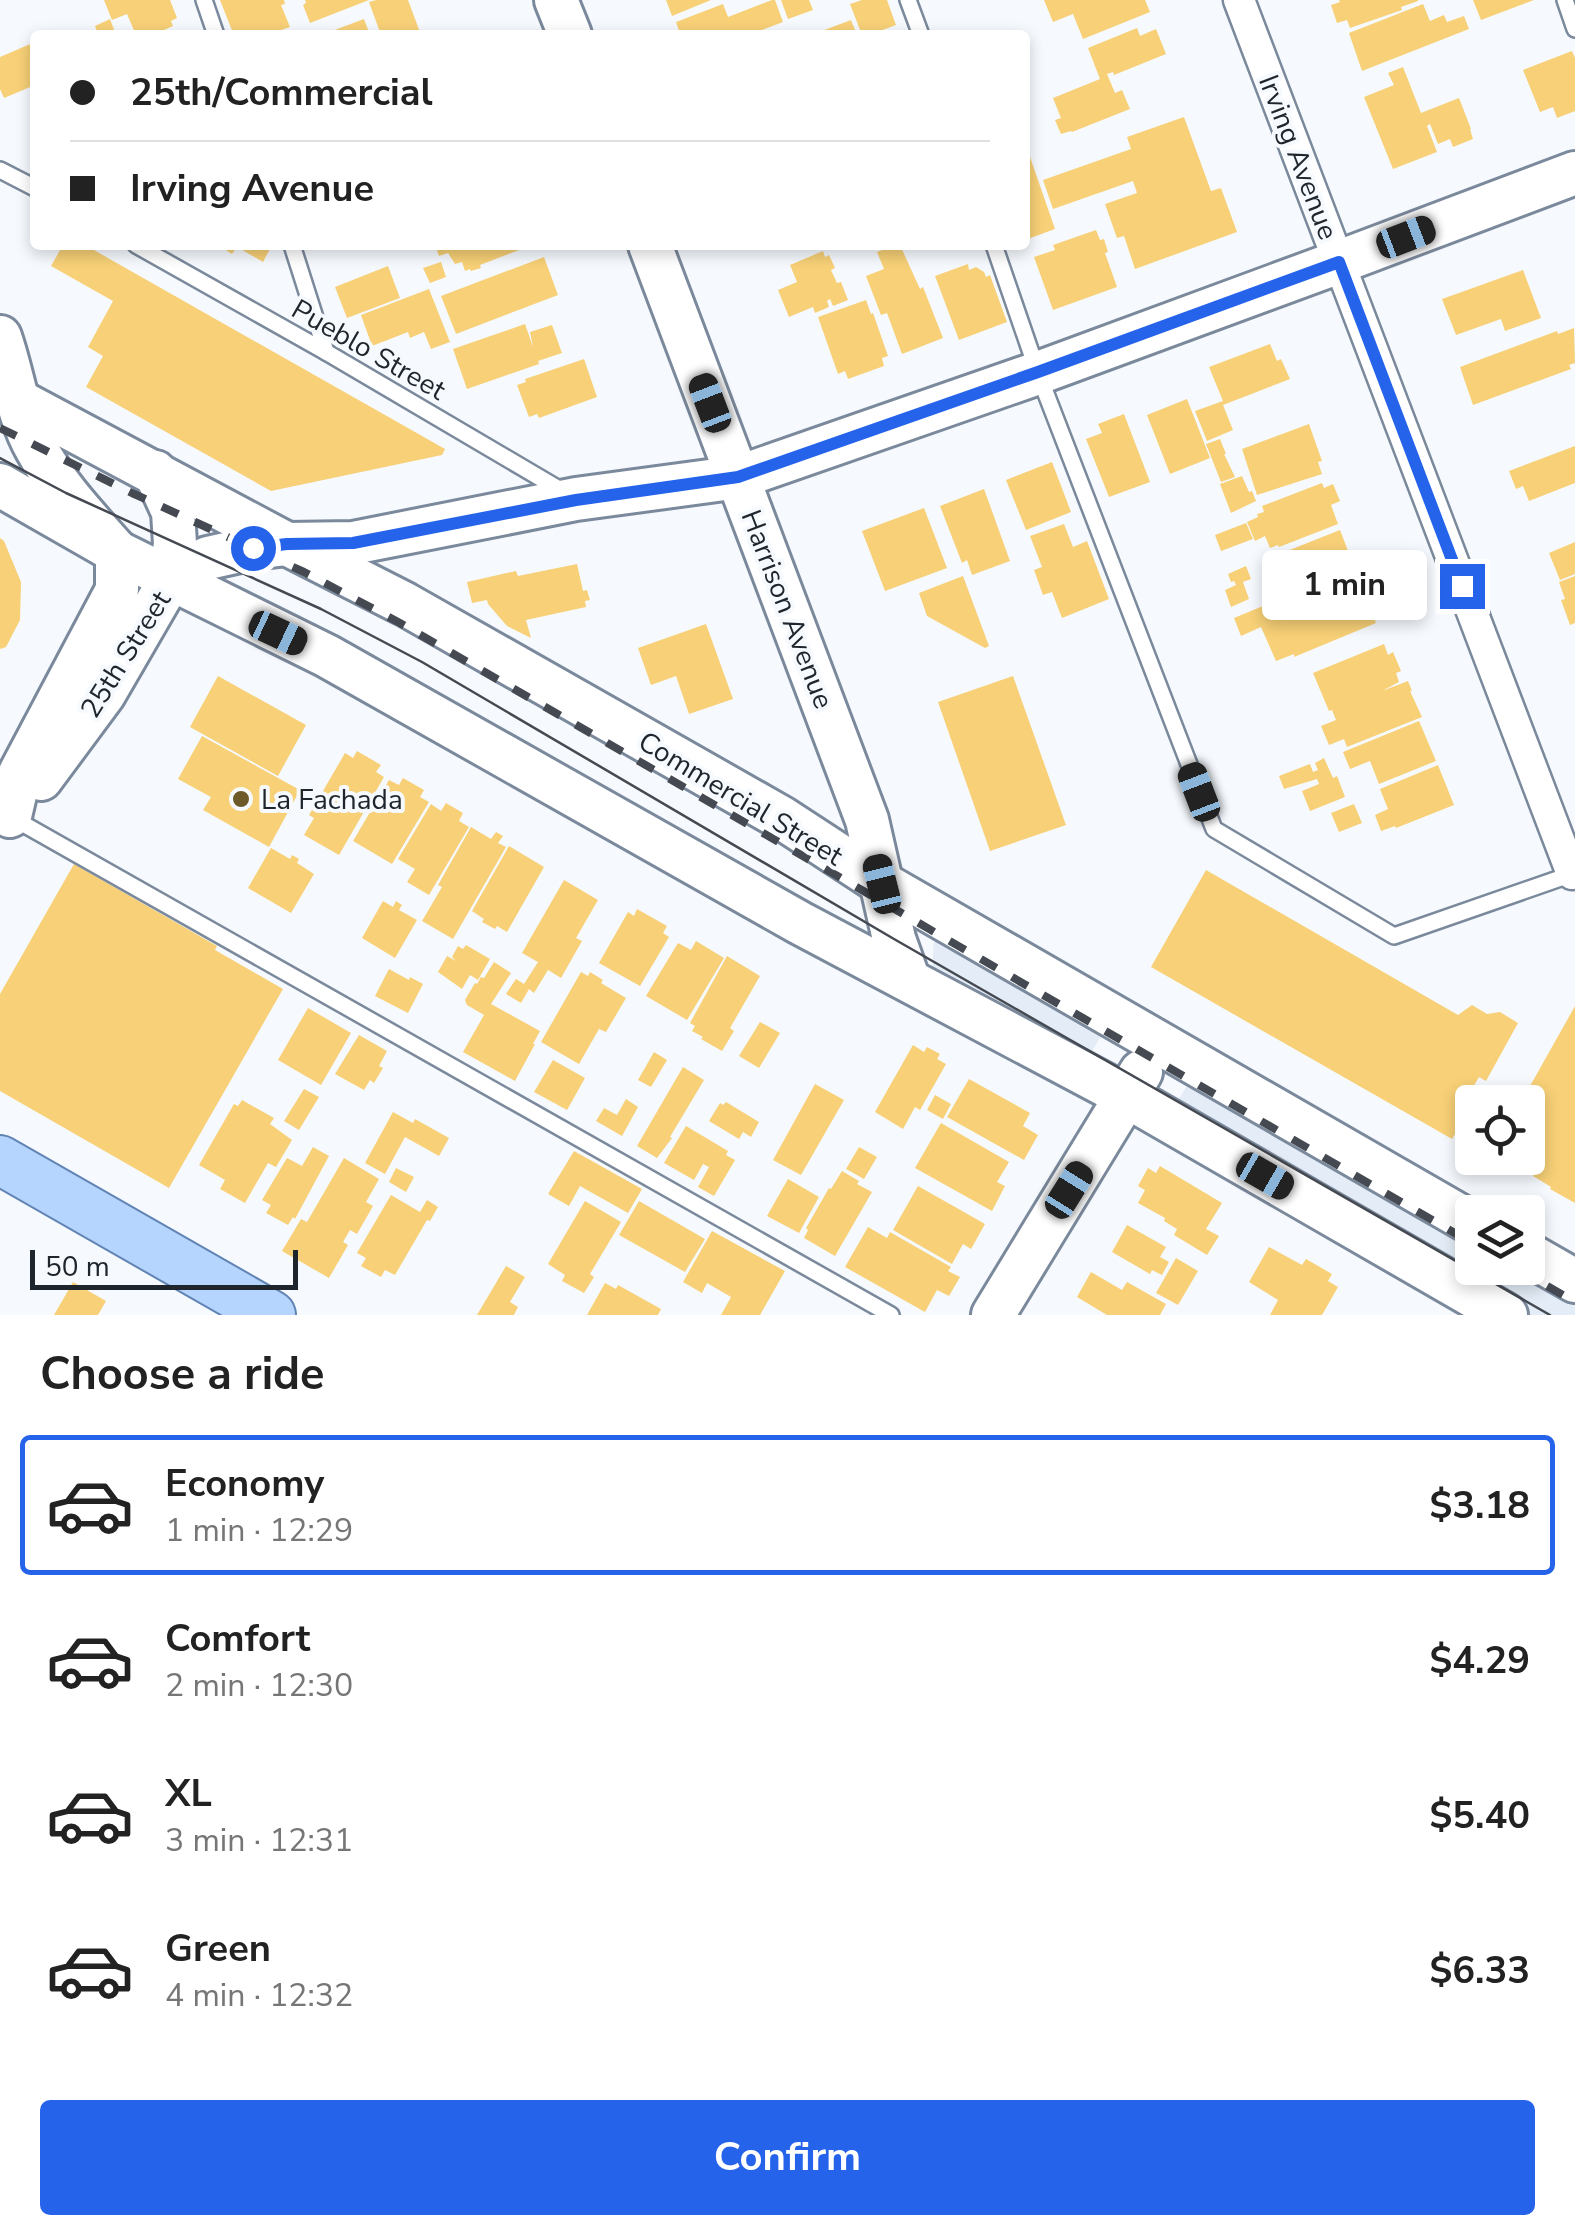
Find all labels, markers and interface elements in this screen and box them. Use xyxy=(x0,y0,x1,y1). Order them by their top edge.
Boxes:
text: 25th/Commercial xyxy=(130,67,433,118)
street label: Irving Avenue xyxy=(1249,69,1347,245)
text: Irving Avenue xyxy=(130,163,374,214)
car xyxy=(1373,212,1439,262)
street label: Pueblo Street xyxy=(285,290,453,409)
car xyxy=(685,370,735,436)
street label: Harrison Avenue xyxy=(732,504,842,714)
route start xyxy=(231,526,276,571)
callout: 1 min xyxy=(1262,551,1427,621)
text: 1 min xyxy=(1303,563,1386,606)
route end xyxy=(1440,564,1485,609)
street label: 25th Street xyxy=(72,584,180,725)
car xyxy=(244,607,312,659)
street label: Commercial Street xyxy=(631,723,850,875)
car xyxy=(1174,759,1224,825)
place label: La Fachada xyxy=(261,781,403,819)
marker: La Fachada xyxy=(230,788,252,810)
car xyxy=(860,851,904,917)
map controls xyxy=(1455,1085,1545,1285)
button: locate xyxy=(1455,1085,1545,1175)
car xyxy=(1232,1148,1298,1204)
car xyxy=(1040,1157,1098,1223)
button: layers xyxy=(1455,1195,1545,1285)
scale bar xyxy=(30,1245,298,1290)
text: 50 m xyxy=(45,1248,110,1286)
text: Choose a ride xyxy=(40,1344,325,1405)
text: Economy xyxy=(165,1458,324,1509)
icon: car xyxy=(45,1460,135,1550)
text: $3.18 xyxy=(1429,1480,1530,1531)
text: 1 min · 12:29 xyxy=(165,1509,353,1552)
text: Comfort xyxy=(165,1613,310,1664)
icon: car xyxy=(45,1615,135,1705)
text: $4.29 xyxy=(1429,1635,1530,1686)
text: 2 min · 12:30 xyxy=(165,1664,353,1707)
text: XL xyxy=(165,1768,212,1819)
icon: car xyxy=(45,1770,135,1860)
text: $5.40 xyxy=(1429,1790,1530,1841)
text: 3 min · 12:31 xyxy=(165,1819,353,1862)
text: Green xyxy=(165,1923,271,1974)
icon: car xyxy=(45,1925,135,2015)
text: $6.33 xyxy=(1429,1945,1530,1996)
text: 4 min · 12:32 xyxy=(165,1974,353,2017)
button: Confirm xyxy=(40,2100,1535,2215)

